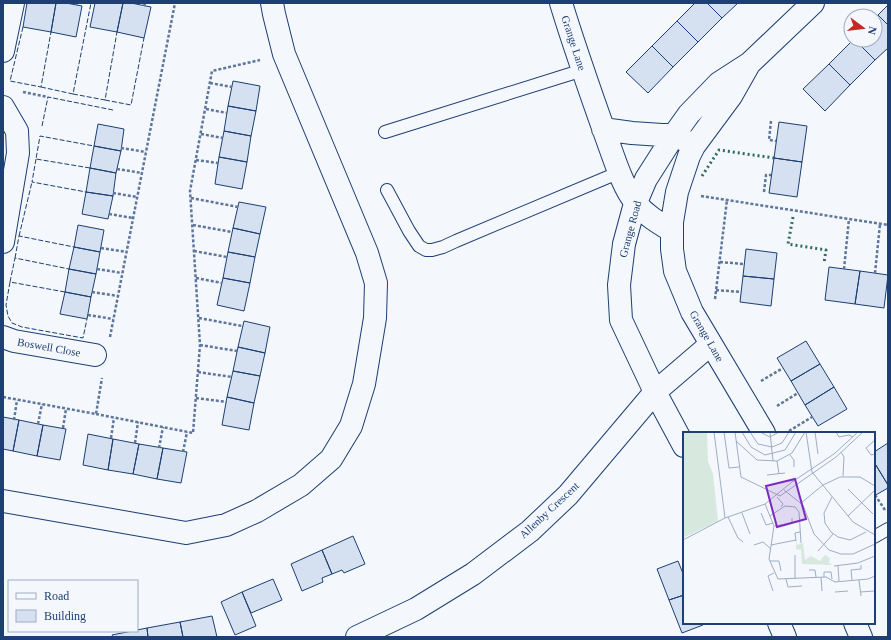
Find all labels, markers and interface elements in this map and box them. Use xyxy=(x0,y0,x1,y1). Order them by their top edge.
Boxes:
north arrow xyxy=(843,8,883,48)
street label: Grange Lane xyxy=(559,14,589,72)
text: N xyxy=(866,25,879,36)
street label: Grange Road xyxy=(617,199,643,259)
street label: Grange Lane xyxy=(688,308,727,364)
street label: Boswell Close xyxy=(17,336,82,358)
inset map xyxy=(683,432,875,624)
street label: Allenby Crescent xyxy=(517,479,581,541)
legend xyxy=(8,580,138,632)
text: Road xyxy=(44,589,69,603)
text: Building xyxy=(44,609,86,623)

